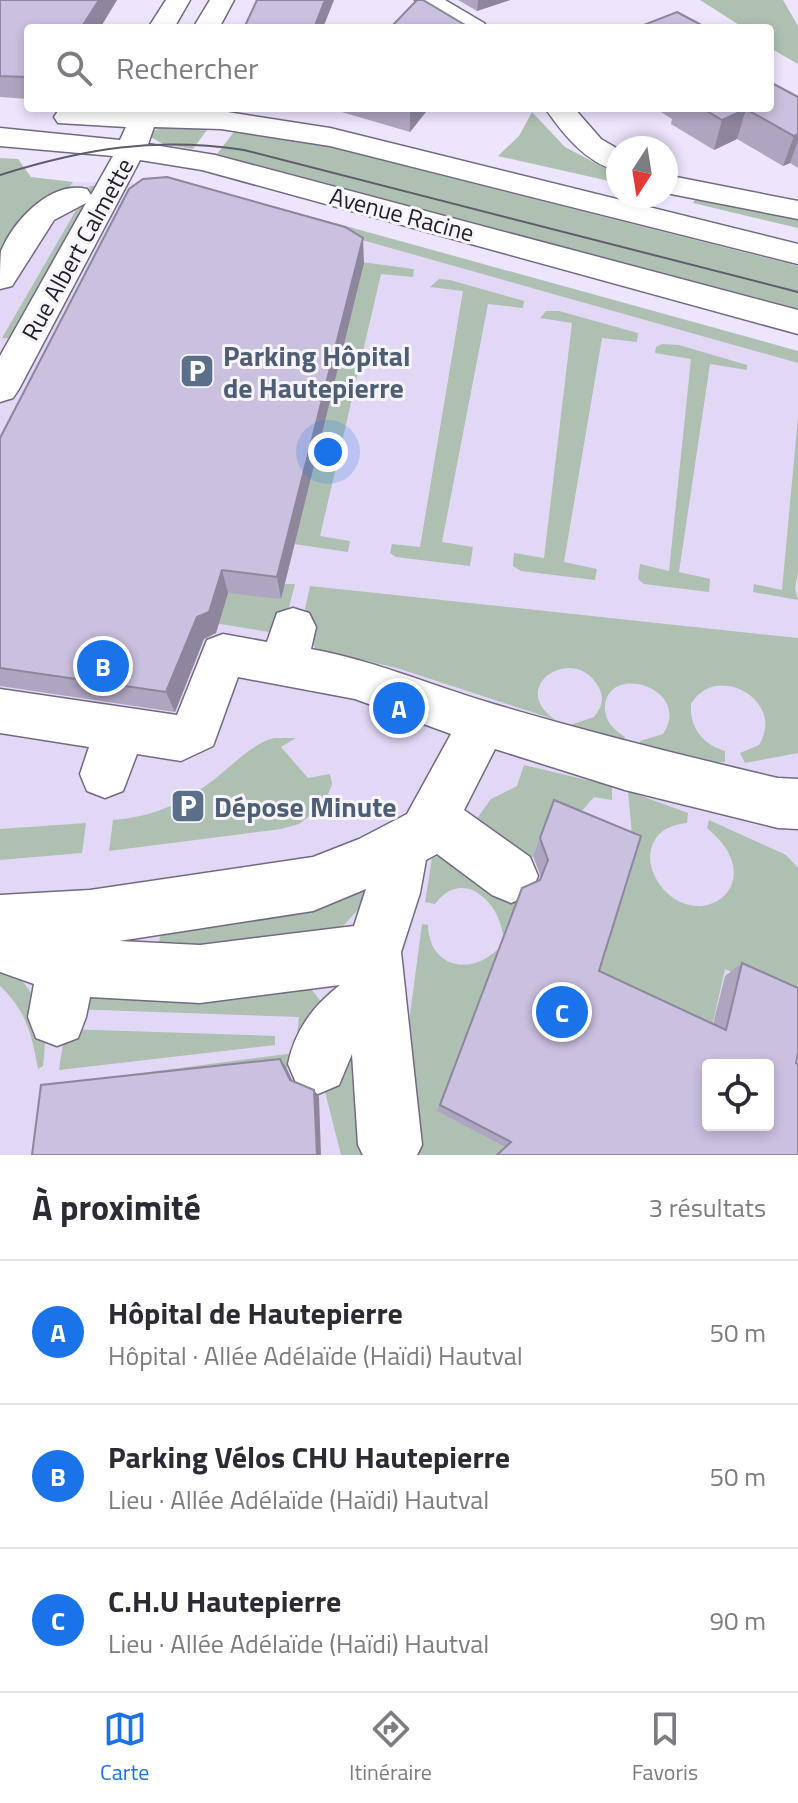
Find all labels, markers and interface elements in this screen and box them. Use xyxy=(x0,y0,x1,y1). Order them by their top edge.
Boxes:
search box xyxy=(24,24,774,112)
text: Rechercher xyxy=(116,45,259,91)
icon: search xyxy=(52,46,96,90)
north arrow xyxy=(606,136,678,208)
street label: Rue Albert Calmette xyxy=(12,151,142,347)
street label: Avenue Racine xyxy=(326,177,478,251)
place label: Parking Hôpital de Hautepierre xyxy=(223,334,411,409)
parking icon: Parking Hôpital de Hautepierre xyxy=(178,352,216,390)
your location xyxy=(308,432,348,472)
pin: B xyxy=(77,636,129,696)
pin: A xyxy=(373,678,425,738)
place label: Dépose Minute xyxy=(214,785,397,828)
parking icon: Dépose Minute xyxy=(169,787,207,825)
pin: C xyxy=(536,982,588,1042)
map controls xyxy=(702,1059,774,1131)
button: locate xyxy=(702,1059,774,1131)
text: À proximité xyxy=(32,1181,201,1233)
text: 3 résultats xyxy=(649,1188,766,1227)
text: Hôpital de Hautepierre xyxy=(108,1290,403,1336)
text: A xyxy=(50,1313,66,1352)
text: 50 m xyxy=(709,1313,766,1352)
text: Hôpital · Allée Adélaïde (Haïdi) Hautval xyxy=(108,1336,523,1375)
text: Parking Vélos CHU Hautepierre xyxy=(108,1434,510,1480)
text: B xyxy=(50,1457,66,1496)
text: 50 m xyxy=(709,1457,766,1496)
text: Lieu · Allée Adélaïde (Haïdi) Hautval xyxy=(108,1480,489,1519)
text: C.H.U Hautepierre xyxy=(108,1578,341,1624)
text: C xyxy=(51,1601,65,1640)
text: 90 m xyxy=(709,1601,766,1640)
text: Lieu · Allée Adélaïde (Haïdi) Hautval xyxy=(108,1624,489,1663)
tab: Carte xyxy=(100,1707,149,1789)
tab: Itinéraire xyxy=(349,1707,432,1789)
tab: Favoris xyxy=(632,1707,698,1789)

